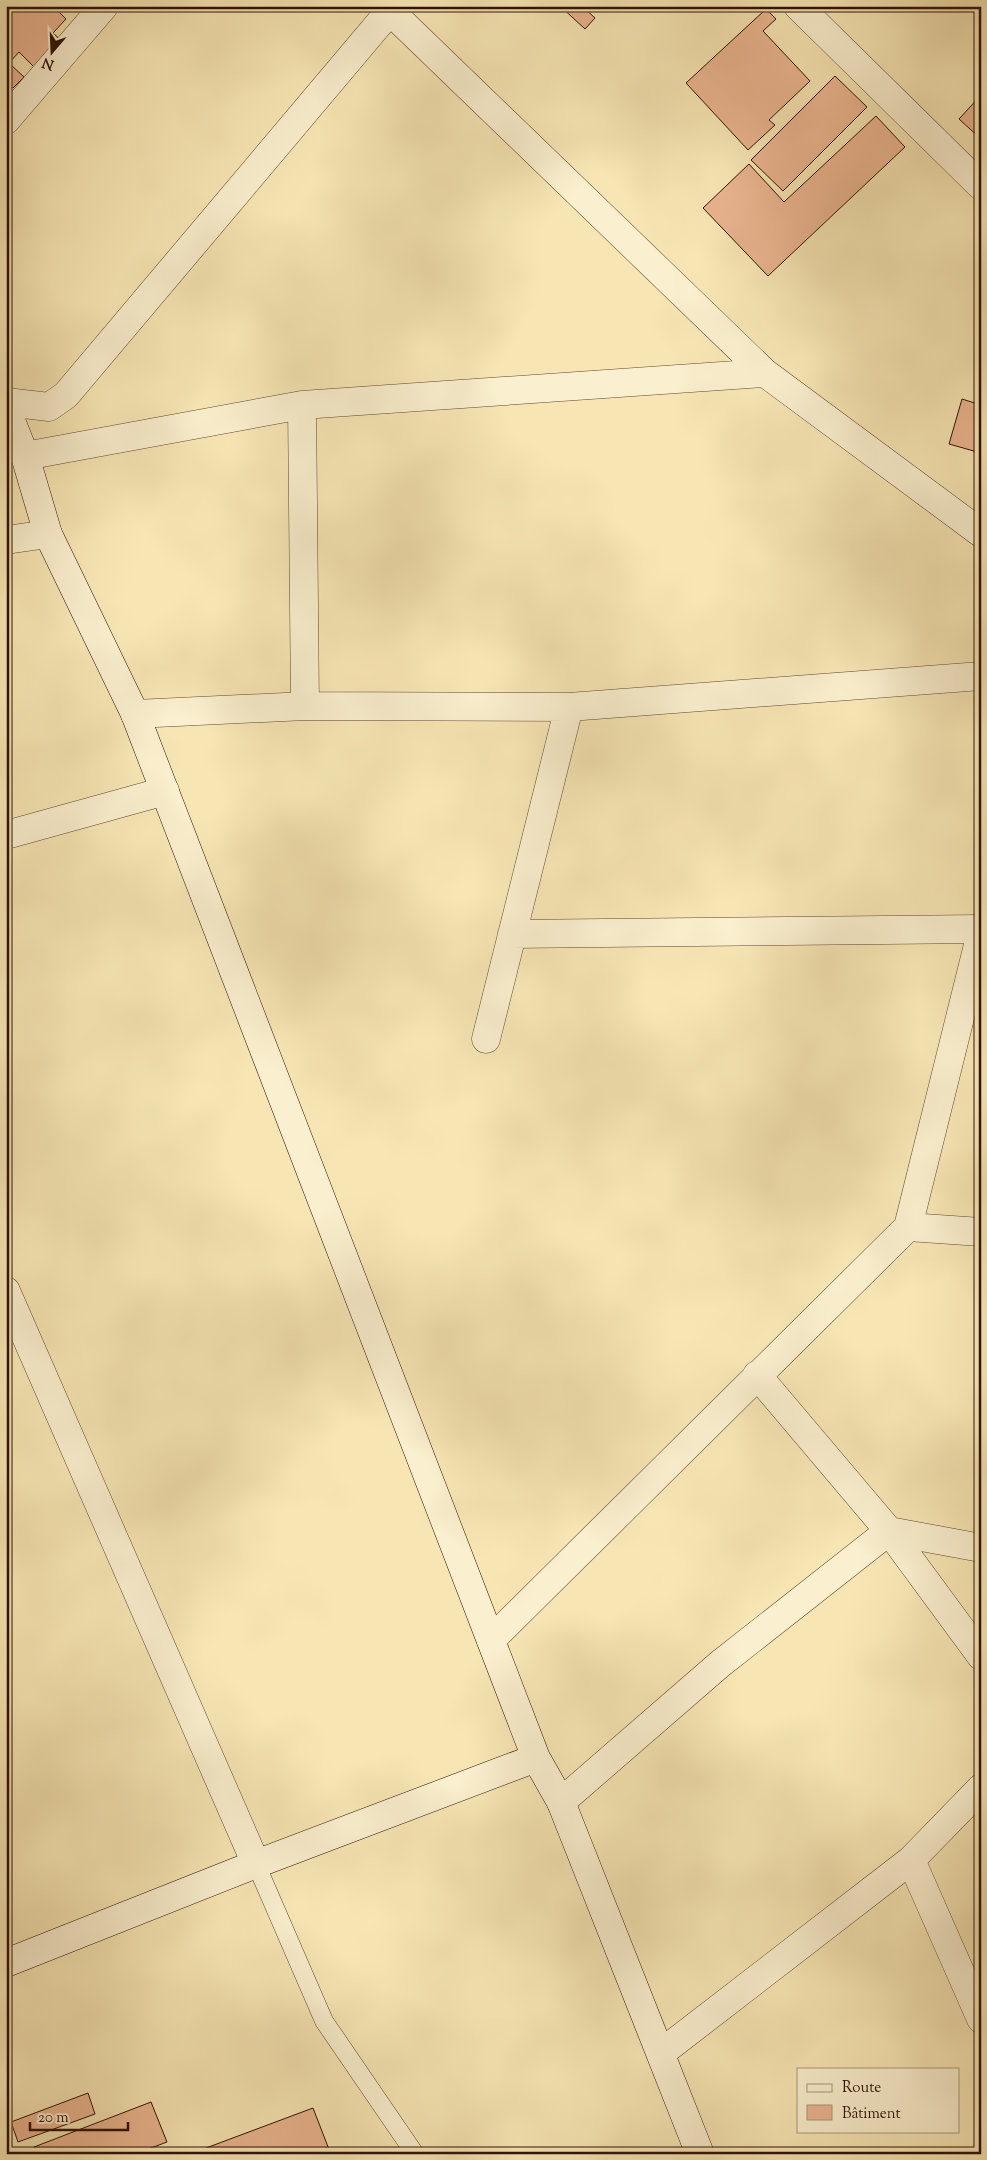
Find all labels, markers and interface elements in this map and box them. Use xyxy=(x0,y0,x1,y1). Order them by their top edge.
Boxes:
north arrow xyxy=(28,28,78,78)
text: N xyxy=(40,51,57,74)
legend xyxy=(797,2068,960,2132)
text: Route xyxy=(842,2078,881,2099)
scale bar xyxy=(30,2100,128,2132)
text: Bâtiment xyxy=(842,2104,901,2125)
text: 20 m xyxy=(38,2108,69,2129)

